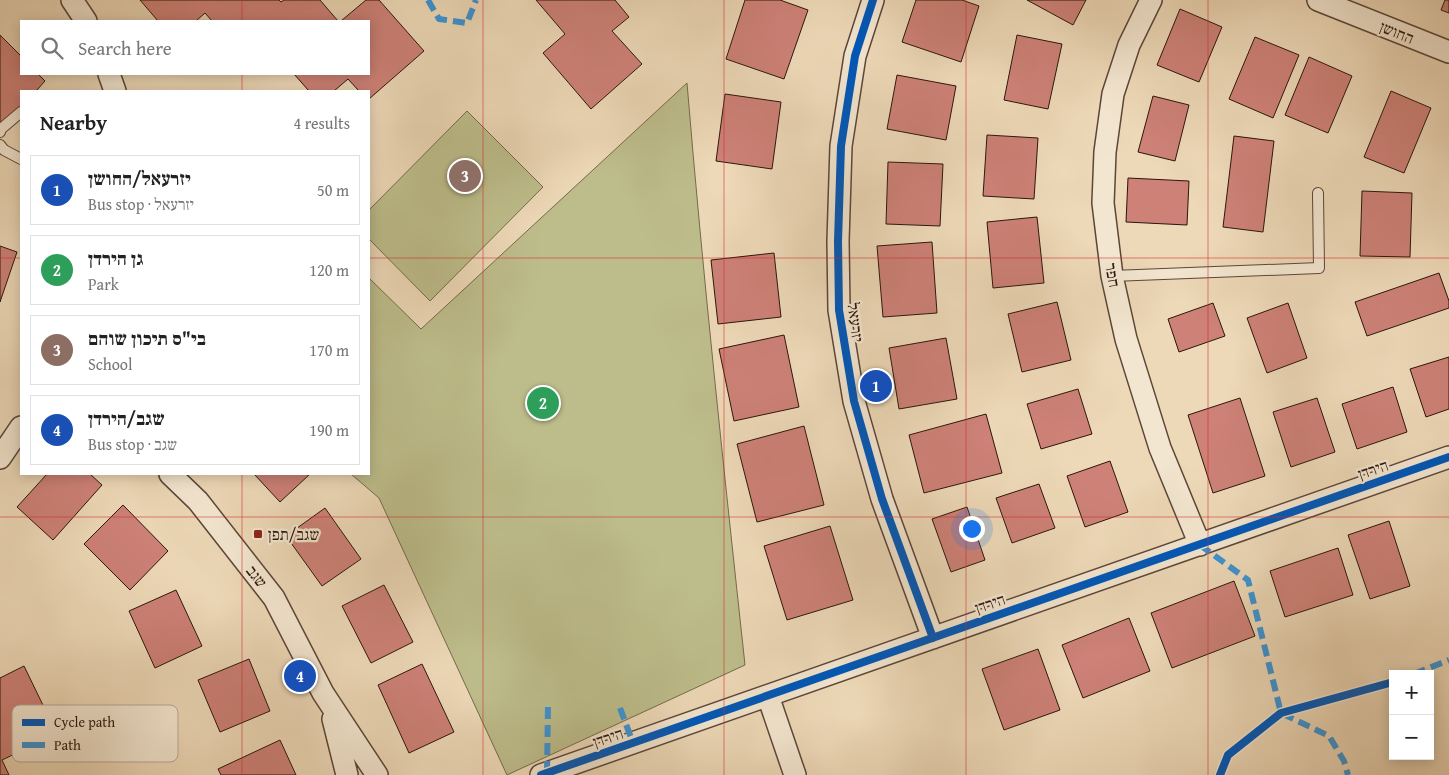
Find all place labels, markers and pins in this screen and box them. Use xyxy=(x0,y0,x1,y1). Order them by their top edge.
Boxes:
pin: 3 xyxy=(449,157,481,195)
pin: 1 xyxy=(860,367,892,405)
pin: 2 xyxy=(527,384,559,422)
place label: שגב/תפן xyxy=(268,522,319,546)
marker: שגב/תפן xyxy=(252,528,264,540)
pin: 4 xyxy=(284,657,316,695)

